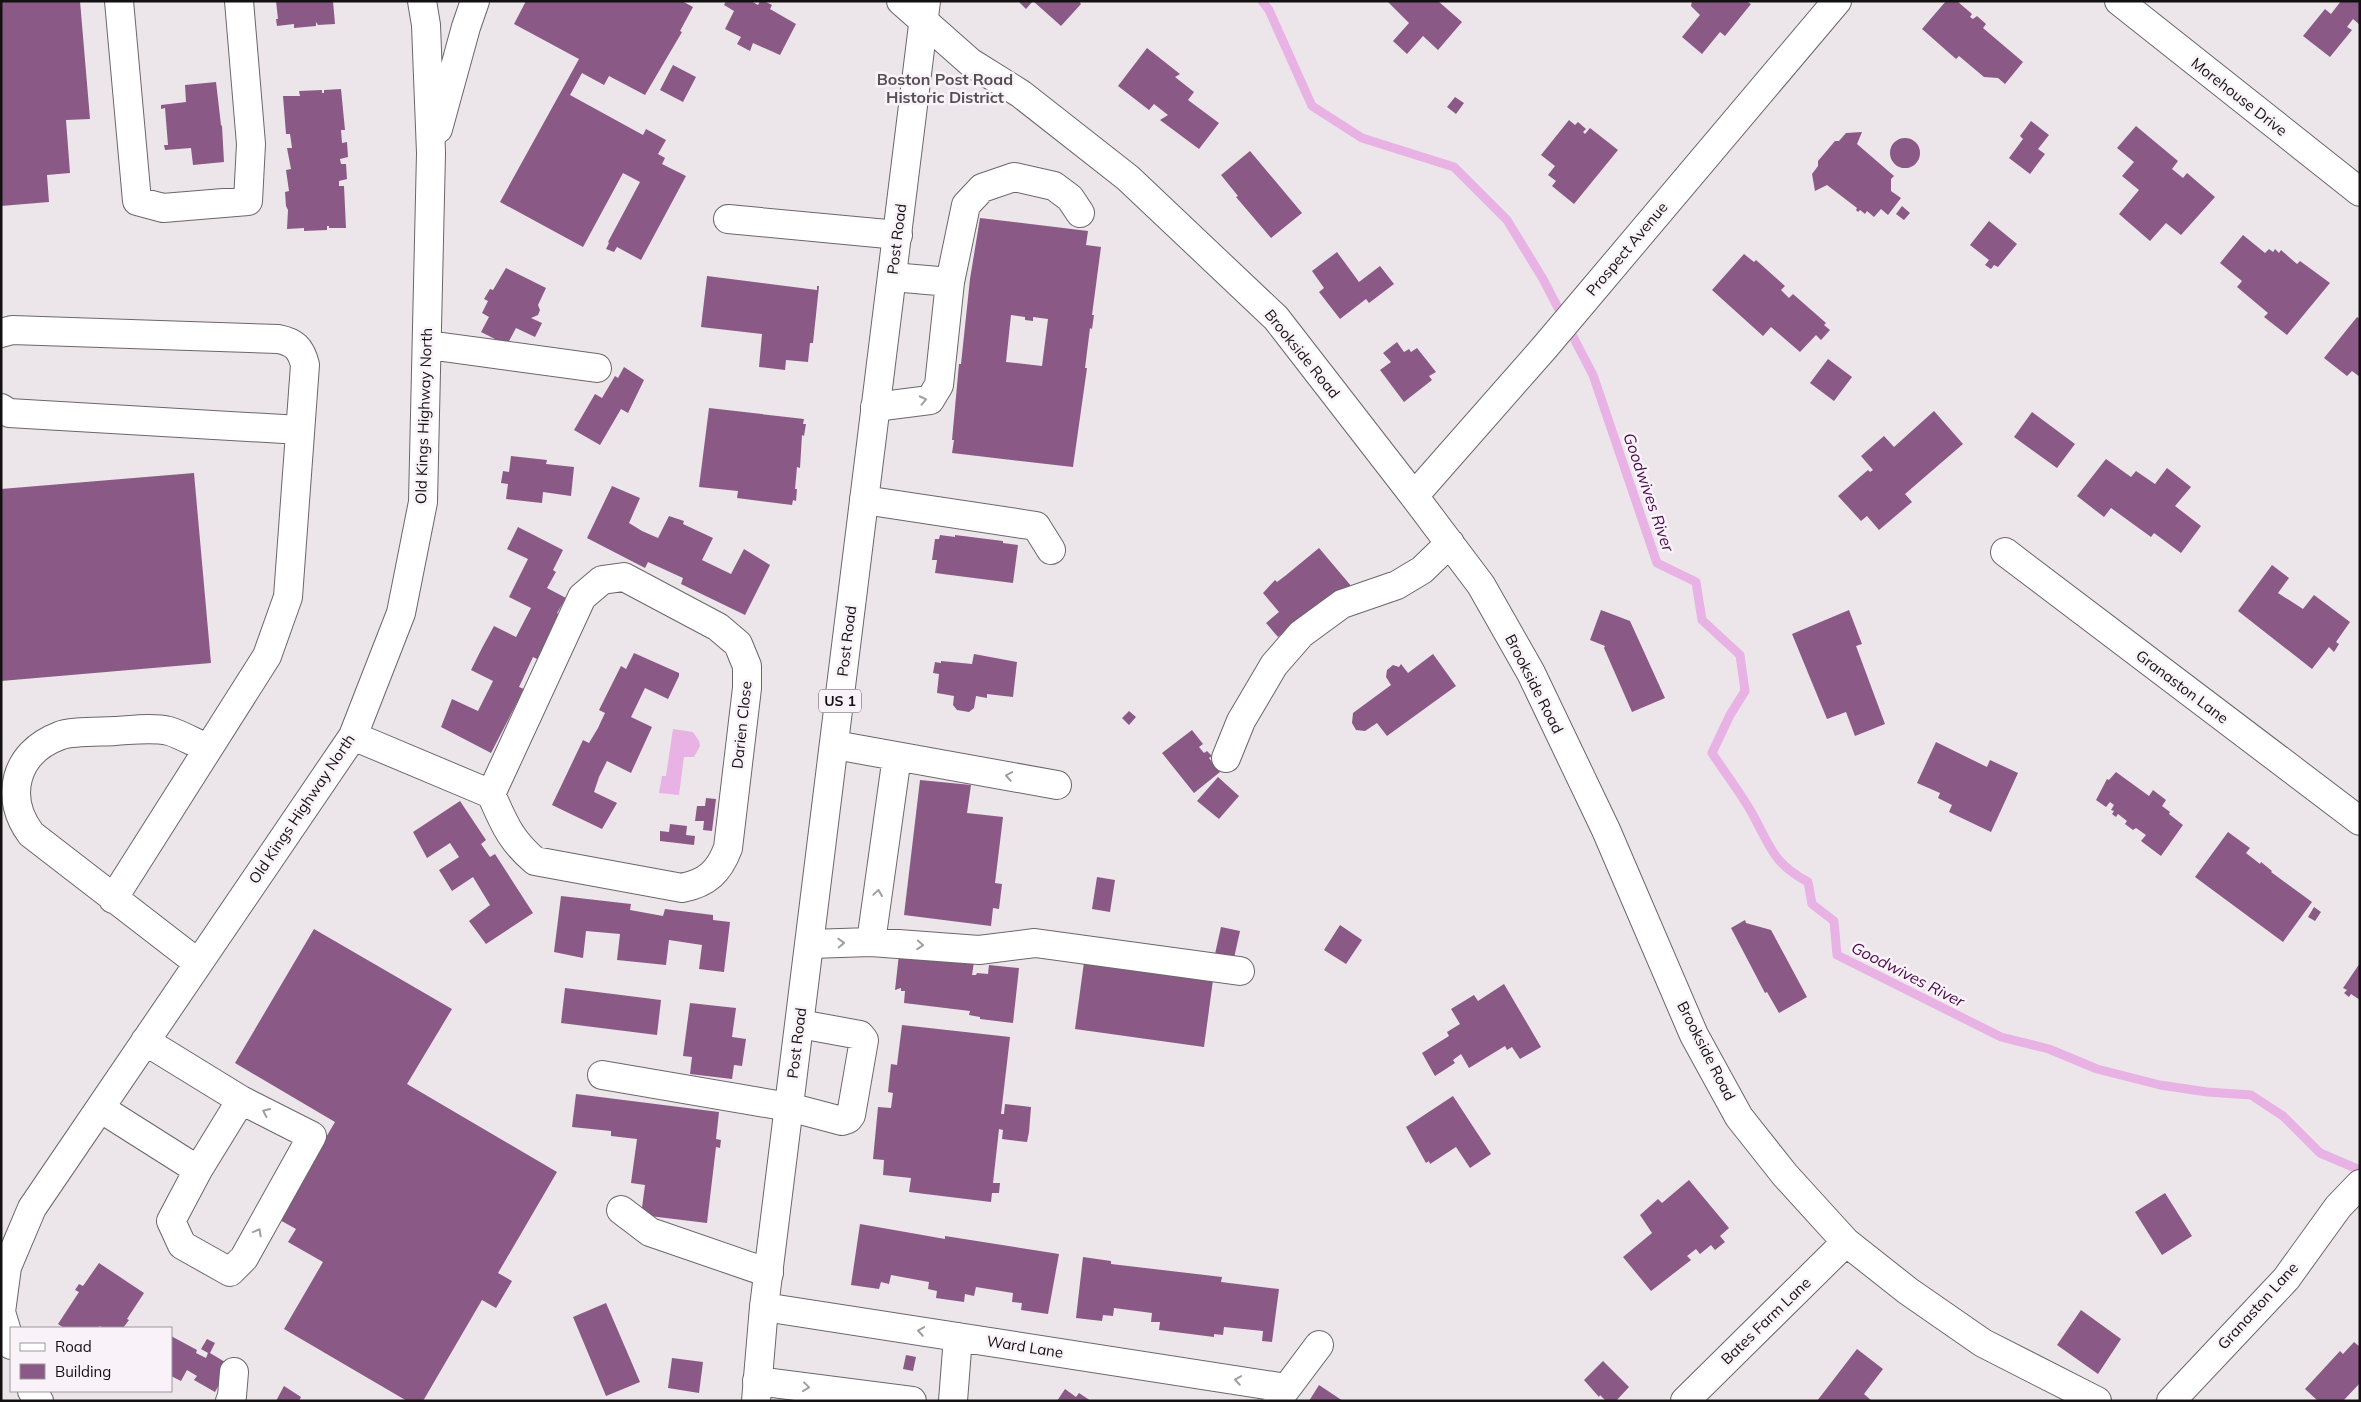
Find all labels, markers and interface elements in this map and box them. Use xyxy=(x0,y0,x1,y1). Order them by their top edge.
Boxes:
street label: Morehouse Drive xyxy=(2187,53,2291,140)
district label: Boston Post Road Historic District xyxy=(877,69,1013,107)
street label: Prospect Avenue xyxy=(1582,198,1671,300)
street label: Post Road xyxy=(883,202,910,275)
street label: Brookside Road xyxy=(1261,305,1344,402)
street label: Old Kings Highway North xyxy=(411,327,436,505)
one-way arrow xyxy=(919,396,927,406)
water label: Goodwives River xyxy=(1619,430,1679,555)
street label: Post Road xyxy=(833,604,860,677)
street label: Brookside Road xyxy=(1501,631,1568,737)
street label: Granaston Lane xyxy=(2132,646,2232,728)
street label: Darien Close xyxy=(727,680,756,770)
road number: US 1 xyxy=(819,689,861,712)
street label: Old Kings Highway North xyxy=(244,730,359,887)
one-way arrow xyxy=(1005,771,1014,782)
one-way arrow xyxy=(872,889,883,897)
one-way arrow xyxy=(837,937,845,948)
water label: Goodwives River xyxy=(1848,937,1969,1012)
one-way arrow xyxy=(916,939,924,950)
street label: Brookside Road xyxy=(1673,998,1740,1104)
street label: Post Road xyxy=(783,1006,810,1079)
one-way arrow xyxy=(262,1108,271,1118)
one-way arrow xyxy=(251,1229,261,1238)
street label: Granaston Lane xyxy=(2213,1258,2302,1353)
street label: Bates Farm Lane xyxy=(1717,1273,1815,1368)
one-way arrow xyxy=(917,1326,925,1337)
legend xyxy=(10,1327,172,1392)
street label: Ward Lane xyxy=(985,1331,1065,1362)
text: Road xyxy=(55,1337,92,1356)
text: Building xyxy=(55,1362,111,1381)
one-way arrow xyxy=(1233,1375,1241,1386)
one-way arrow xyxy=(802,1381,810,1392)

